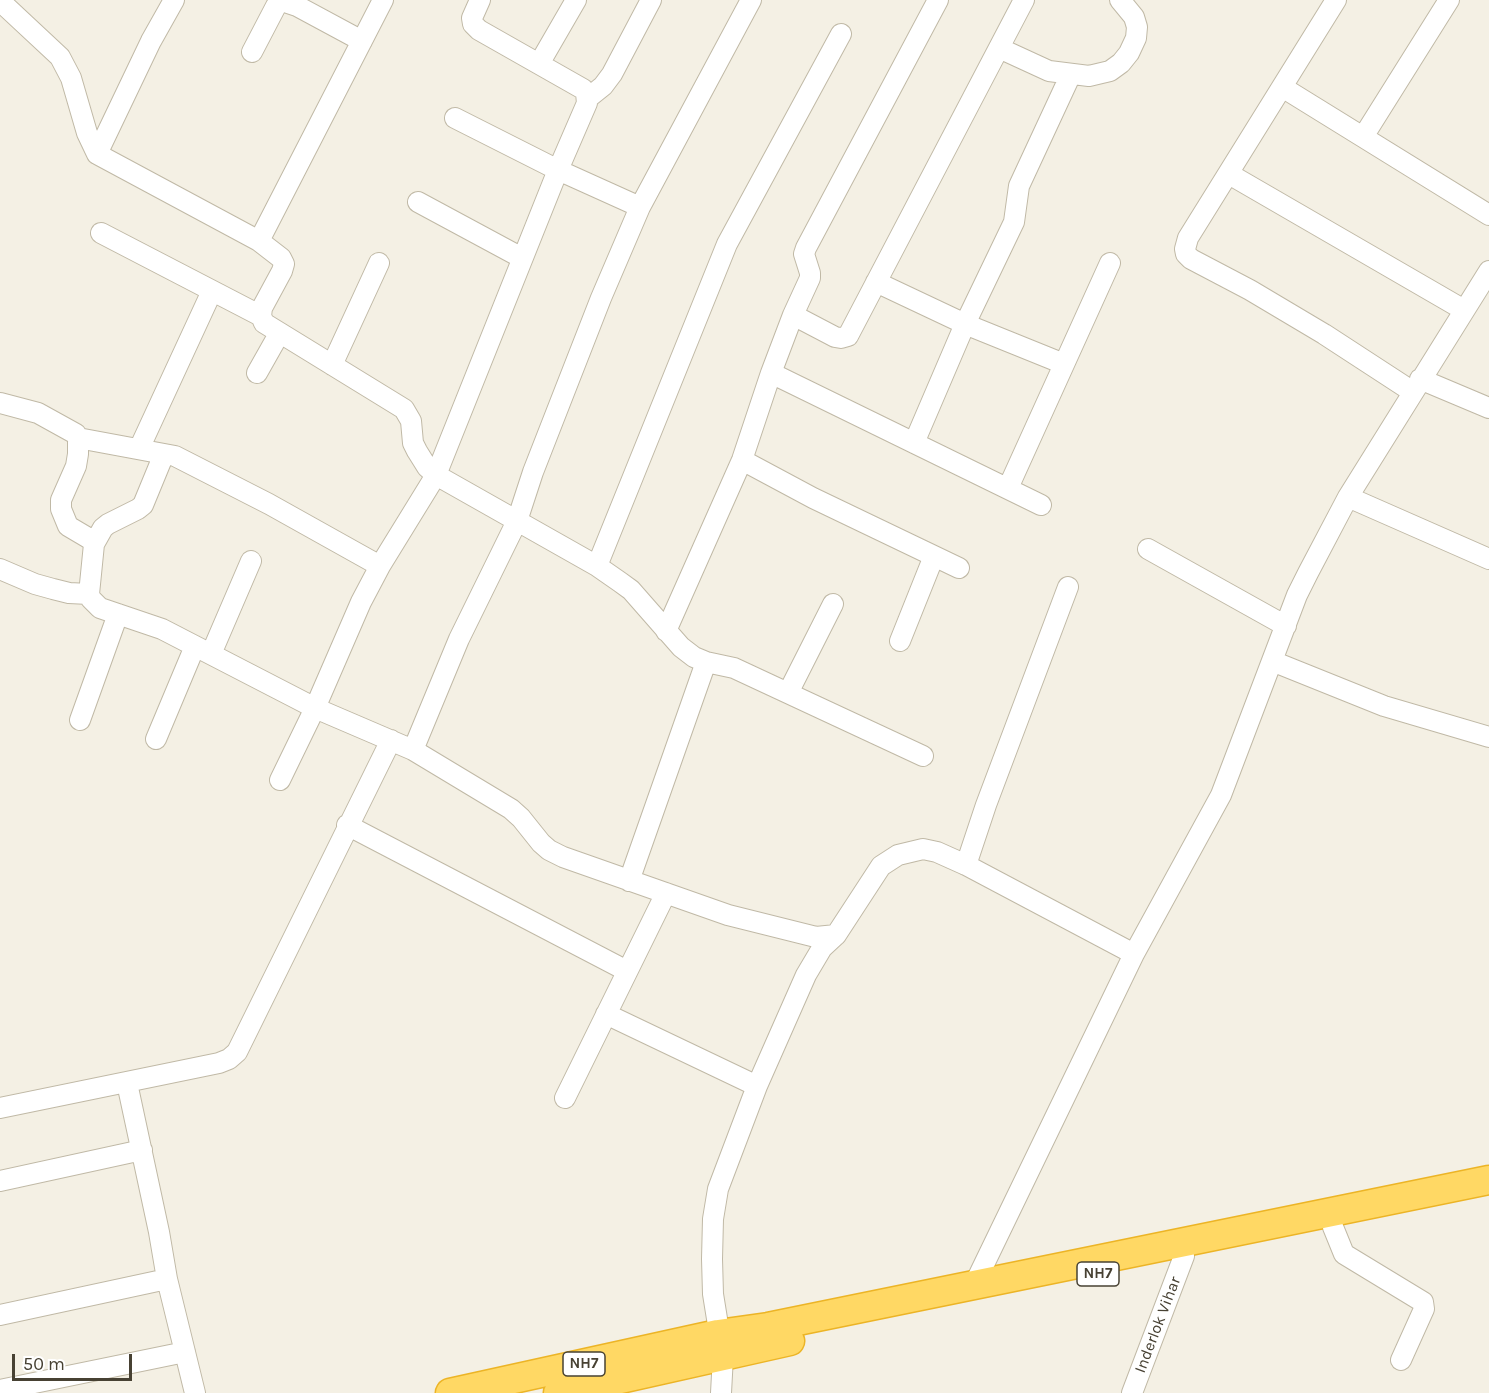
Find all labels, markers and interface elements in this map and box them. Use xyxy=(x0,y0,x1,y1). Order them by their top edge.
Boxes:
road number: NH7 xyxy=(1077,1262,1119,1286)
street label: Inderlok Vihar xyxy=(1131,1274,1185,1376)
scale bar xyxy=(15,1342,135,1380)
road number: NH7 xyxy=(563,1352,605,1376)
text: 50 m xyxy=(23,1353,65,1375)

